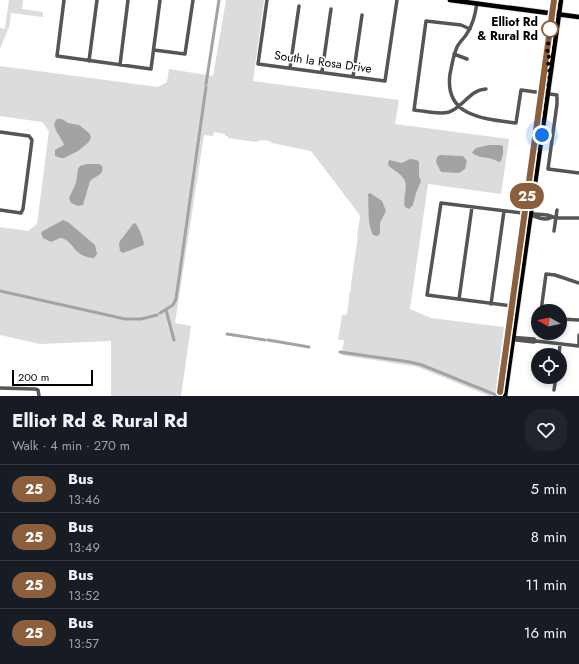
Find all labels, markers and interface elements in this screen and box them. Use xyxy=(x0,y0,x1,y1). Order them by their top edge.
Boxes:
place label: Elliot Rd & Rural Rd xyxy=(477,13,538,45)
marker: Elliot Rd & Rural Rd xyxy=(541,20,559,38)
street label: South la Rosa Drive xyxy=(273,46,373,78)
your location xyxy=(532,125,552,145)
line badge: 25 xyxy=(509,183,545,209)
text: 25 xyxy=(518,186,536,206)
north arrow xyxy=(531,304,567,340)
map controls xyxy=(531,304,567,384)
button: locate xyxy=(531,348,567,384)
scale bar xyxy=(12,368,93,387)
text: 200 m xyxy=(18,369,49,385)
text: Elliot Rd & Rural Rd xyxy=(12,407,188,434)
button: heart xyxy=(525,409,567,451)
text: Walk · 4 min · 270 m xyxy=(12,436,130,455)
text: Bus xyxy=(68,468,93,490)
text: 5 min xyxy=(531,478,567,500)
text: 25 xyxy=(25,479,43,499)
text: 13:46 xyxy=(68,490,100,509)
text: Bus xyxy=(68,516,93,538)
text: 8 min xyxy=(531,526,567,548)
text: 25 xyxy=(25,527,43,547)
text: 13:49 xyxy=(68,538,100,557)
text: Bus xyxy=(68,564,93,586)
text: 11 min xyxy=(526,574,567,596)
text: 25 xyxy=(25,575,43,595)
text: 13:52 xyxy=(68,586,100,605)
text: Bus xyxy=(68,612,93,634)
text: 16 min xyxy=(524,622,567,644)
text: 25 xyxy=(25,623,43,643)
text: 13:57 xyxy=(68,634,99,653)

